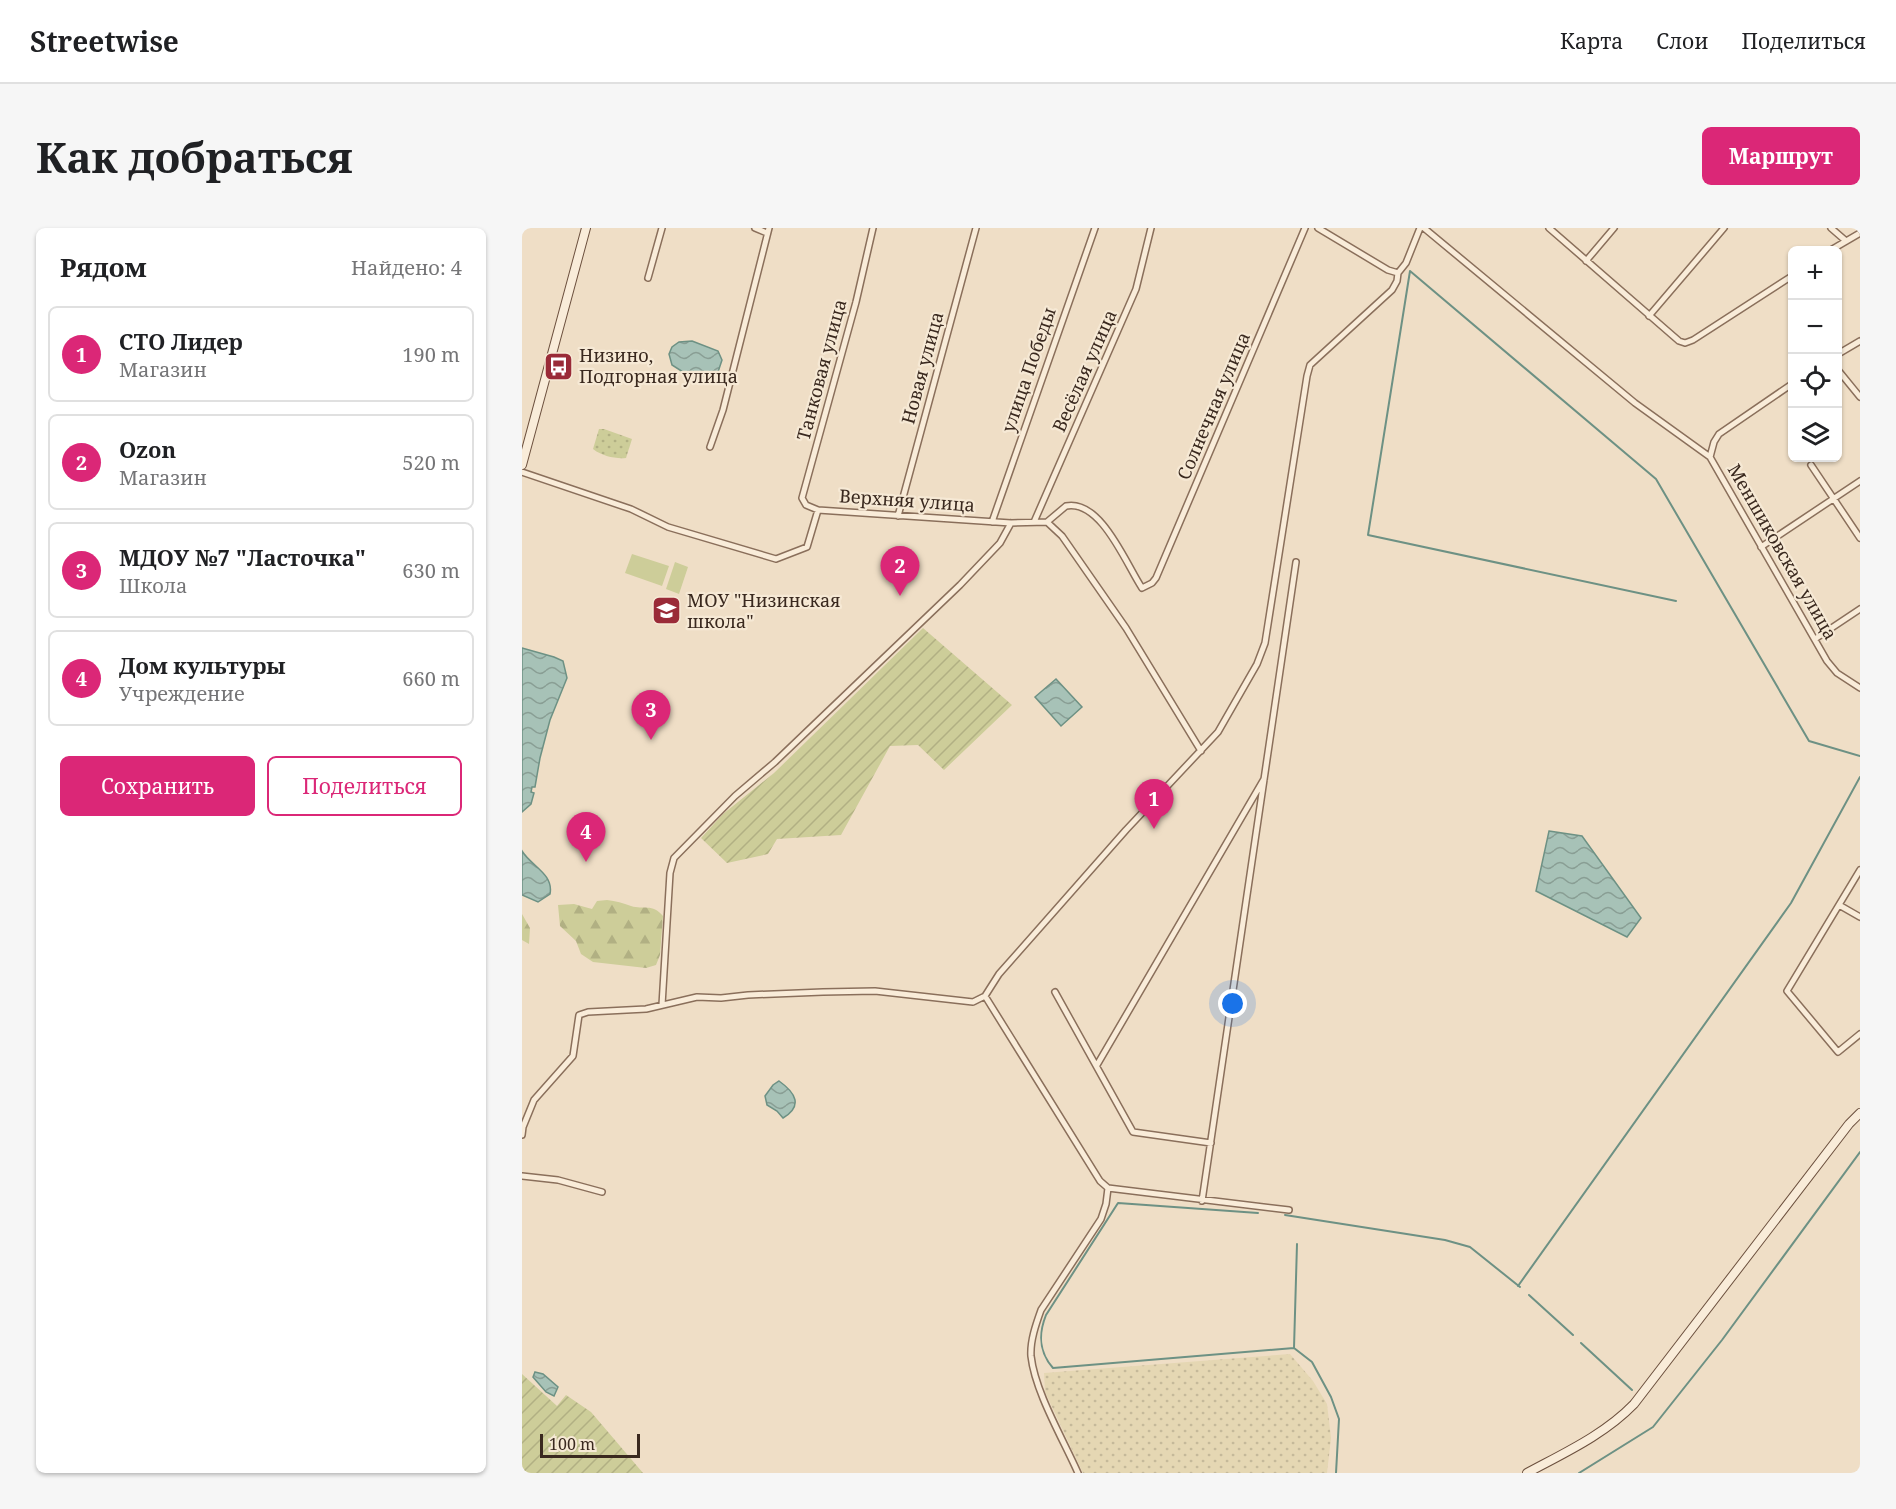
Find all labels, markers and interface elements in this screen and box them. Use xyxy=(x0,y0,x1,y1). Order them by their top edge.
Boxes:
text: Streetwise xyxy=(30,22,179,60)
text: Карта xyxy=(1560,27,1623,55)
text: Слои xyxy=(1656,27,1708,55)
text: Поделиться xyxy=(1741,27,1866,55)
button: Маршрут xyxy=(1702,127,1860,185)
text: Как добраться xyxy=(36,128,353,185)
map controls xyxy=(1788,246,1842,462)
button: + xyxy=(1788,246,1842,300)
text: Рядом xyxy=(60,249,147,285)
text: Найдено: 4 xyxy=(351,254,462,281)
street label: Танковая улица xyxy=(791,296,851,443)
button: − xyxy=(1788,300,1842,354)
street label: улица Победы xyxy=(995,304,1061,435)
street label: Весёлая улица xyxy=(1046,306,1122,436)
street label: Новая улица xyxy=(895,309,949,427)
text: СТО Лидер xyxy=(119,326,243,356)
street label: Солнечная улица xyxy=(1171,328,1255,483)
text: 1 xyxy=(76,341,87,368)
text: 190 m xyxy=(402,341,460,368)
place label: Низино, Подгорная улица xyxy=(579,343,738,388)
bus stop icon: Низино, Подгорная улица xyxy=(542,350,574,382)
button: locate xyxy=(1788,354,1842,408)
text: Магазин xyxy=(119,356,207,383)
button: layers xyxy=(1788,408,1842,462)
text: Ozon xyxy=(119,434,176,464)
text: 2 xyxy=(76,449,87,476)
text: 520 m xyxy=(402,449,460,476)
street label: Меншиковская улица xyxy=(1723,459,1843,644)
text: Магазин xyxy=(119,464,207,491)
street label: Верхняя улица xyxy=(838,483,976,517)
text: МДОУ №7 "Ласточка" xyxy=(119,542,366,572)
pin: 2 xyxy=(880,546,920,596)
text: 3 xyxy=(76,557,87,584)
text: 630 m xyxy=(402,557,460,584)
text: Школа xyxy=(119,572,188,599)
place label: МОУ "Низинская школа" xyxy=(687,588,841,633)
school or university icon: МОУ "Низинская школа" xyxy=(650,595,682,627)
text: Дом культуры xyxy=(119,650,286,680)
text: 4 xyxy=(76,665,87,692)
text: 660 m xyxy=(402,665,460,692)
text: Учреждение xyxy=(119,680,245,707)
pin: 3 xyxy=(632,690,670,740)
button: Сохранить xyxy=(60,756,255,816)
button: Поделиться xyxy=(267,756,462,816)
pin: 1 xyxy=(1134,780,1174,829)
pin: 4 xyxy=(566,812,606,862)
your location xyxy=(1218,989,1247,1018)
scale bar xyxy=(540,1431,640,1458)
text: 100 m xyxy=(549,1433,595,1455)

